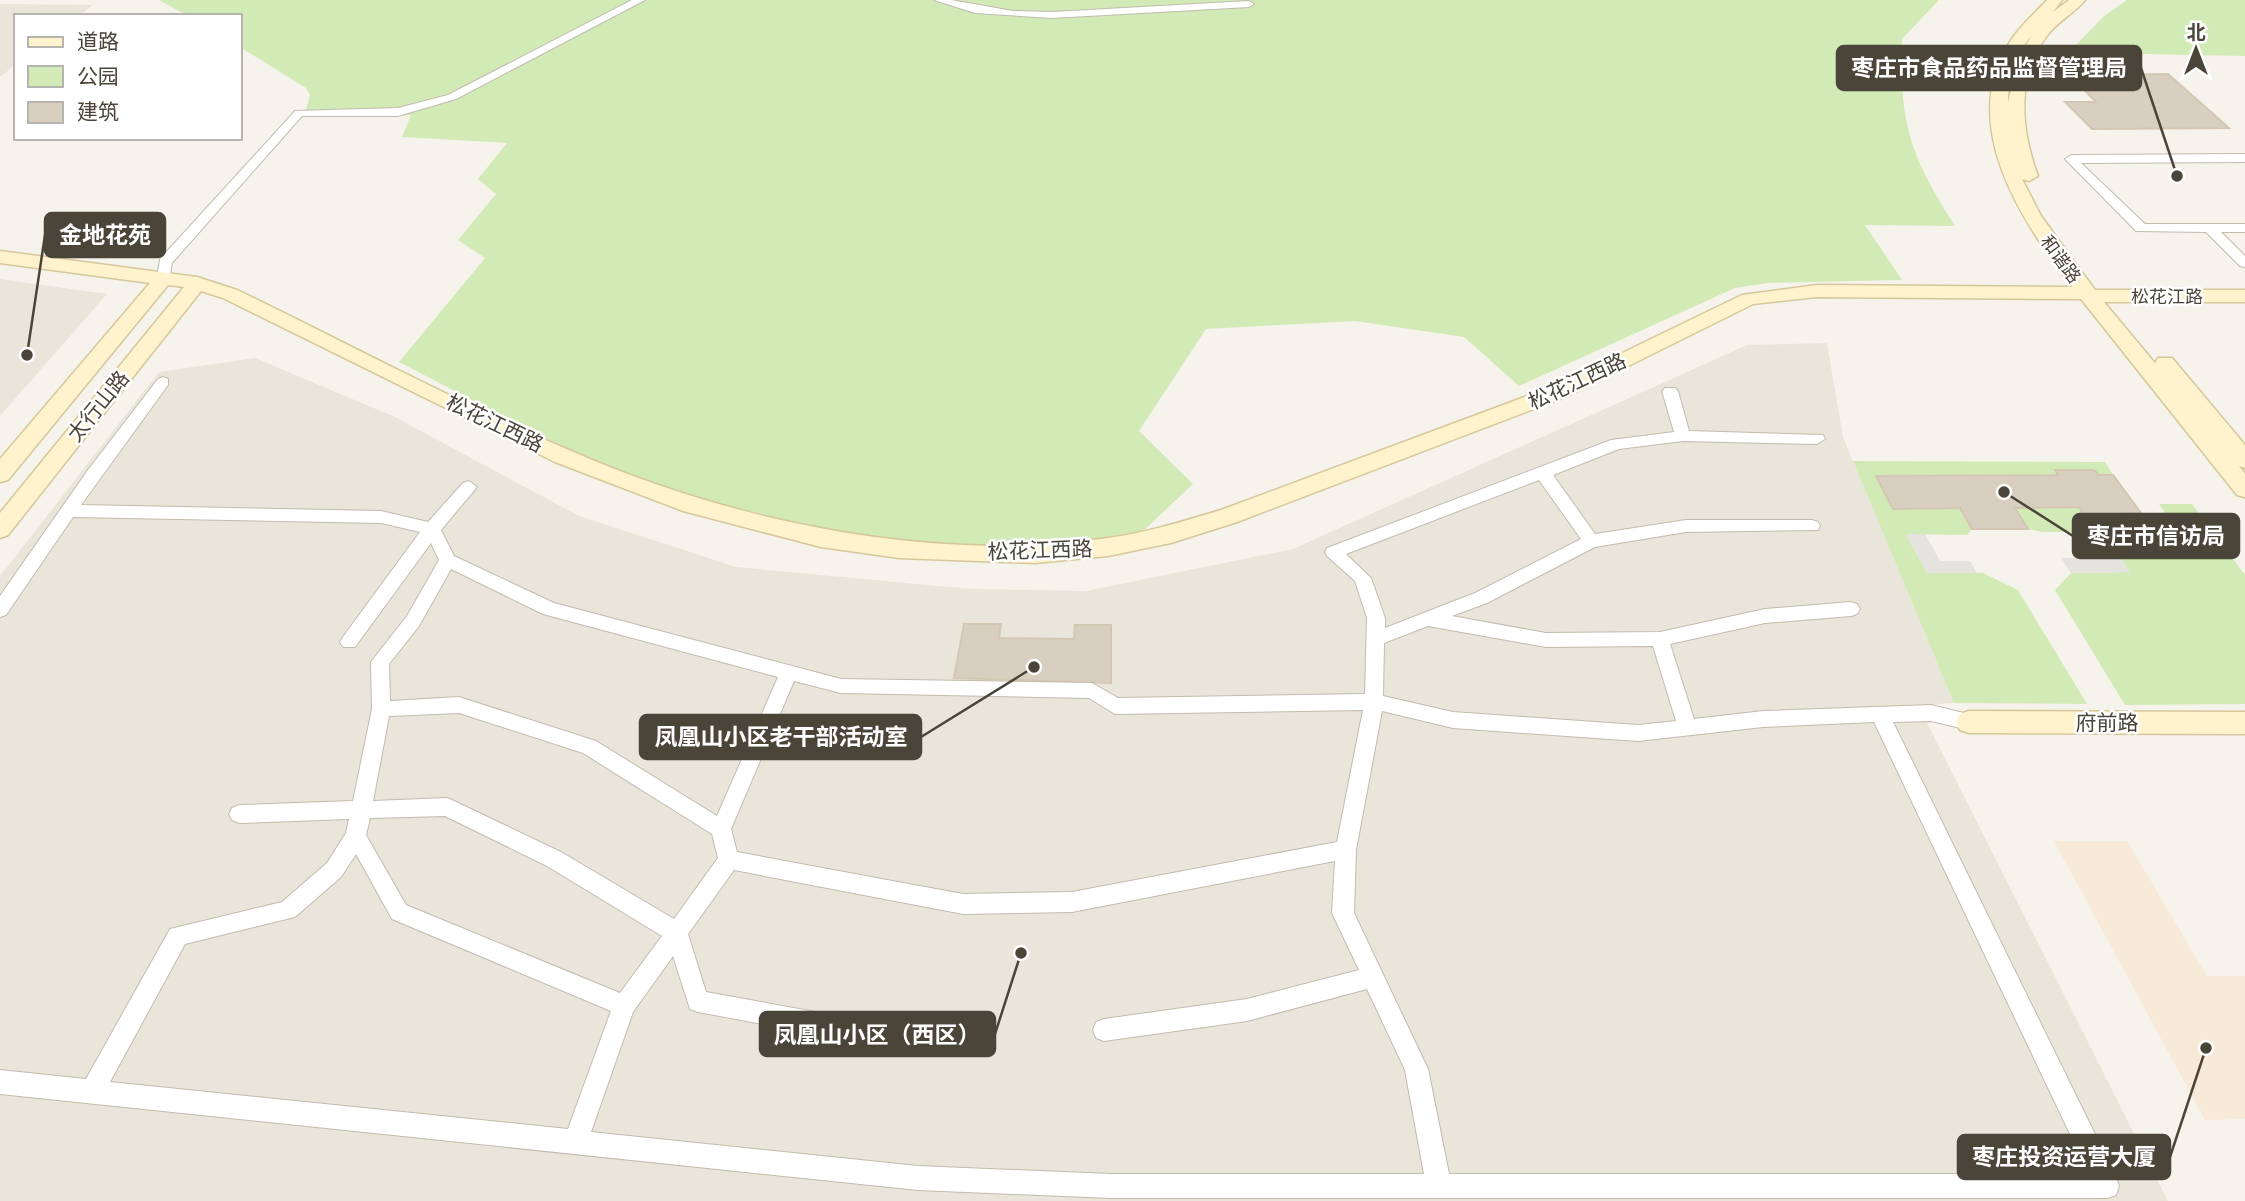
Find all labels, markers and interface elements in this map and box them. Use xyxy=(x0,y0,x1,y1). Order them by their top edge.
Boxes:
legend xyxy=(14,14,242,140)
north arrow xyxy=(2161,14,2231,84)
text: 北 xyxy=(2186,20,2206,44)
text: 道路 xyxy=(77,28,119,55)
callout: 枣庄市食品药品监督管理局 xyxy=(1837,46,2141,90)
text: 枣庄市食品药品监督管理局 xyxy=(1851,53,2127,82)
text: 公园 xyxy=(77,63,119,90)
text: 建筑 xyxy=(77,98,119,125)
callout: 金地花苑 xyxy=(45,213,165,257)
text: 金地花苑 xyxy=(59,220,151,249)
street label: 和谐路 xyxy=(2036,230,2086,288)
street label: 松花江路 xyxy=(2131,285,2203,308)
street label: 松花江西路 xyxy=(1524,347,1630,415)
street label: 太行山路 xyxy=(61,365,135,447)
street label: 松花江西路 xyxy=(442,388,548,458)
callout: 枣庄市信访局 xyxy=(2073,514,2239,558)
text: 枣庄市信访局 xyxy=(2087,521,2225,550)
street label: 松花江西路 xyxy=(987,535,1093,565)
street label: 府前路 xyxy=(2076,709,2139,736)
callout: 凤凰山小区老干部活动室 xyxy=(640,715,921,759)
text: 凤凰山小区老干部活动室 xyxy=(655,722,908,751)
callout: 凤凰山小区（西区） xyxy=(760,1012,995,1056)
text: 凤凰山小区（西区） xyxy=(774,1020,981,1049)
callout: 枣庄投资运营大厦 xyxy=(1958,1135,2170,1179)
text: 枣庄投资运营大厦 xyxy=(1972,1142,2156,1171)

